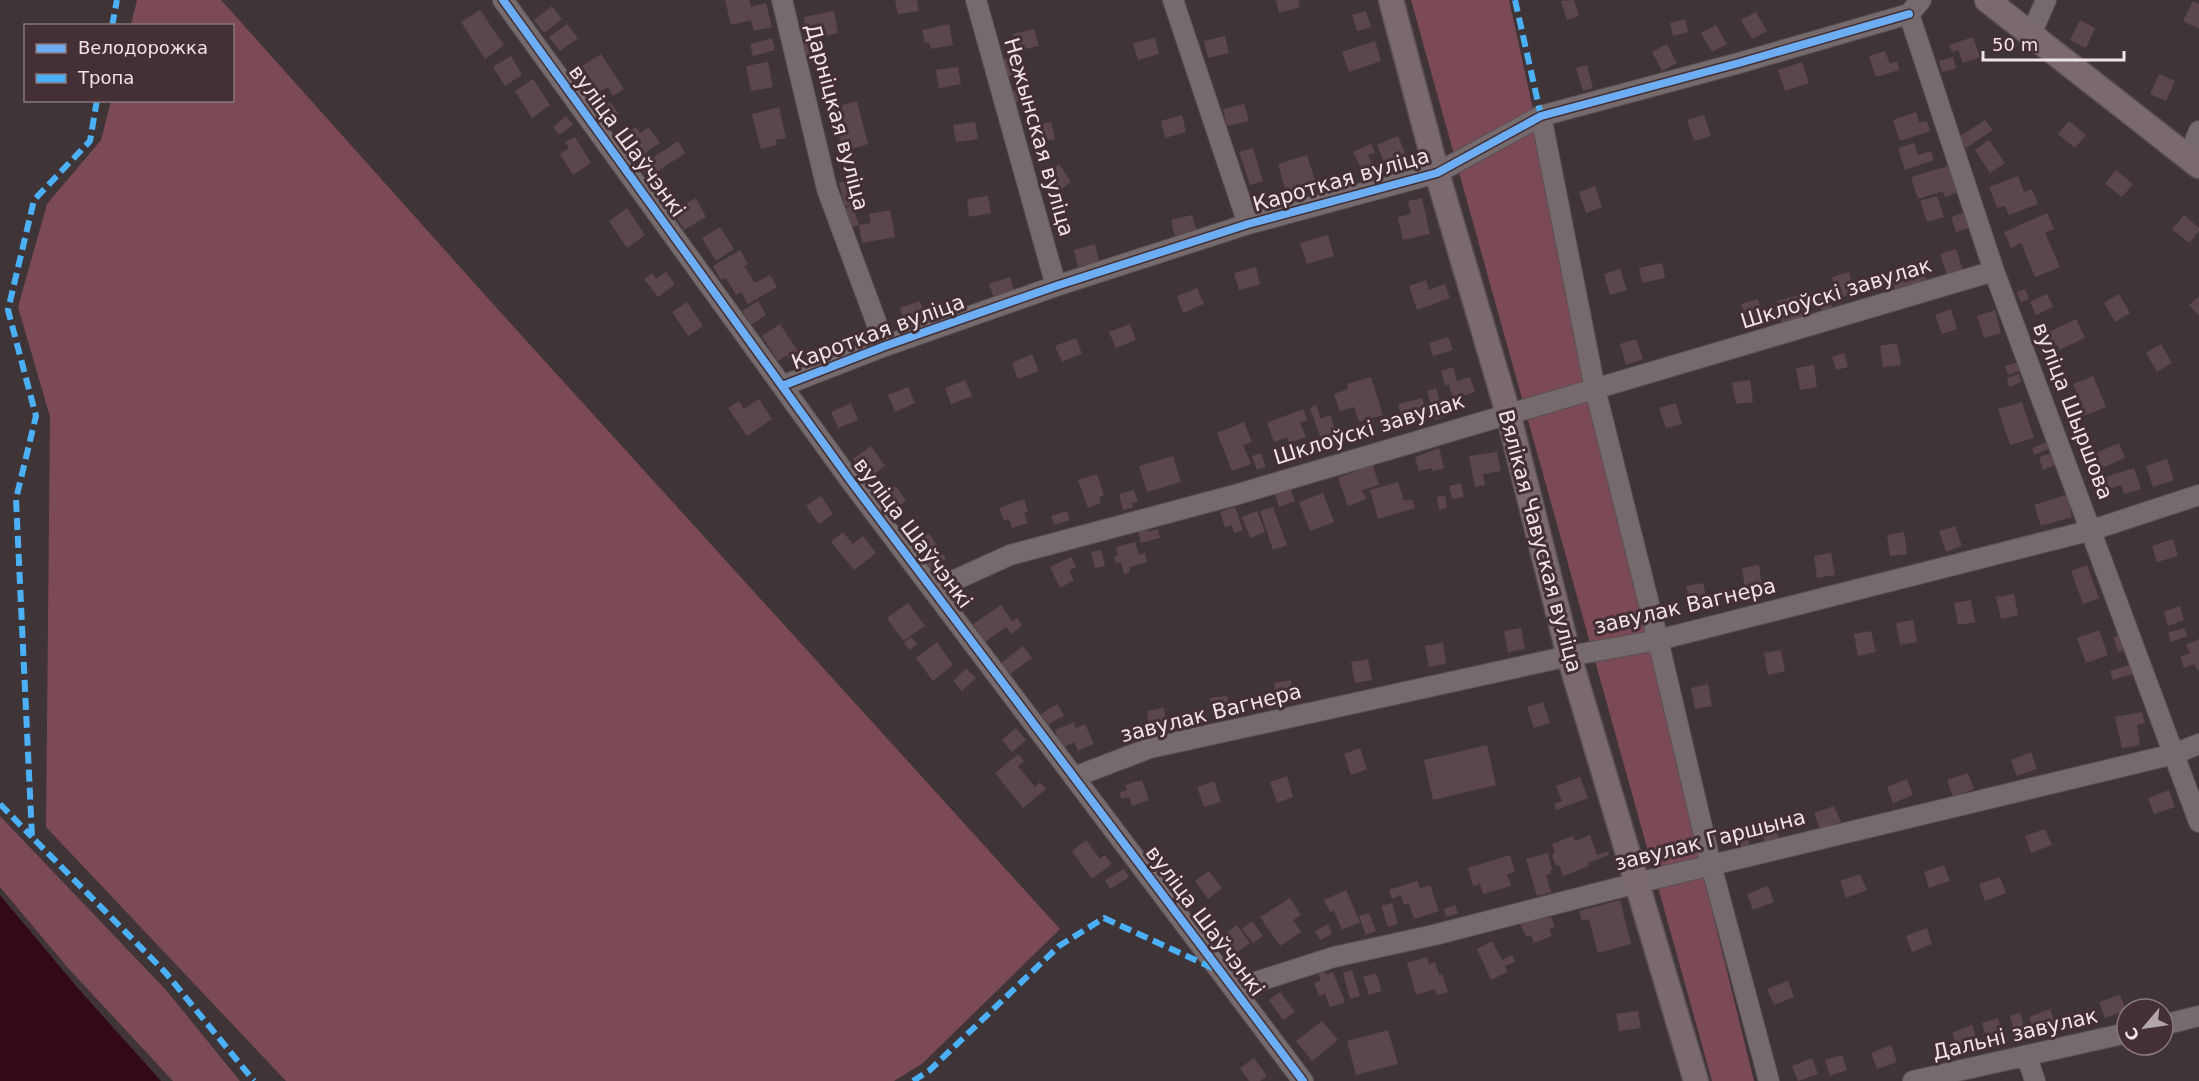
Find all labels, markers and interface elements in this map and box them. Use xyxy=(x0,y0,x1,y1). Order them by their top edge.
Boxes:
street label: Дарніцкая вуліца xyxy=(800,21,874,213)
legend xyxy=(24,24,234,102)
scale bar xyxy=(1983,24,2124,62)
text: 50 m xyxy=(1992,34,2038,55)
street label: Нежынская вуліца xyxy=(999,35,1079,239)
text: Велодорожка xyxy=(78,37,208,58)
street label: вуліца Шаўчэнкі xyxy=(564,60,690,222)
text: Тропа xyxy=(77,67,134,88)
street label: Кароткая вуліца xyxy=(1250,143,1432,217)
street label: Шклоўскі завулак xyxy=(1738,253,1934,333)
street label: Кароткая вуліца xyxy=(788,290,968,374)
street label: вуліца Шыршова xyxy=(2028,319,2118,503)
street label: Шклоўскі завулак xyxy=(1271,389,1467,469)
street label: Вялікая Чавуская вуліца xyxy=(1493,407,1587,675)
street label: вуліца Шаўчэнкі xyxy=(849,453,977,613)
street label: завулак Вагнера xyxy=(1592,573,1778,639)
street label: завулак Вагнера xyxy=(1118,679,1304,747)
street label: завулак Гаршына xyxy=(1612,805,1808,875)
street label: вуліца Шаўчэнкі xyxy=(1141,841,1269,1001)
north arrow xyxy=(2115,997,2175,1057)
street label: Дальні завулак xyxy=(1930,1003,2100,1065)
text: С xyxy=(2121,1024,2143,1044)

